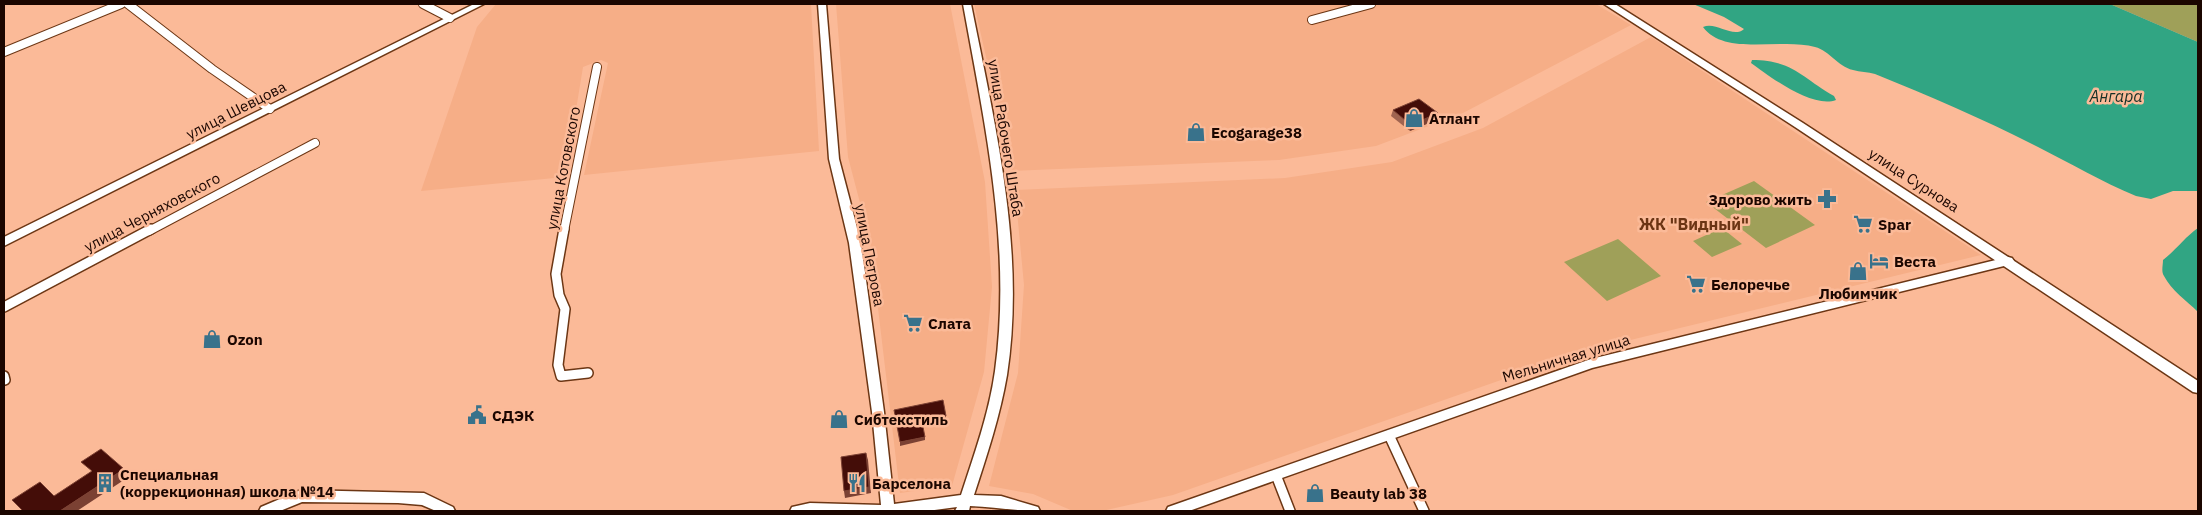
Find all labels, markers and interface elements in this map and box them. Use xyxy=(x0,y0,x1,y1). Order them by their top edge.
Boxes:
street label: улица Рабочего Штаба xyxy=(984,58,1028,218)
street label: улица Шевцова xyxy=(183,77,289,143)
water label: Ангара xyxy=(2088,86,2143,106)
street label: улица Котовского xyxy=(542,105,584,231)
shop icon: Атлант xyxy=(1403,107,1425,129)
place label: Атлант xyxy=(1429,109,1480,128)
shop icon: Ecogarage38 xyxy=(1185,121,1207,143)
place label: Ecogarage38 xyxy=(1211,123,1302,142)
street label: улица Сурнова xyxy=(1865,144,1963,216)
street label: улица Черняховского xyxy=(81,168,223,256)
pharmacy icon: Здорово жить xyxy=(1816,188,1838,210)
place label: Здорово жить xyxy=(1709,190,1813,209)
street label: улица Петрова xyxy=(851,202,889,308)
supermarket icon: Spar xyxy=(1852,213,1874,235)
district label: ЖК "Видный" xyxy=(1639,214,1749,234)
place label: Spar xyxy=(1878,215,1911,234)
hotel icon: Веста xyxy=(1868,250,1890,272)
place label: Веста xyxy=(1894,252,1937,271)
shop icon: Любимчик xyxy=(1847,260,1869,282)
supermarket icon: Белоречье xyxy=(1685,273,1707,295)
place label: Белоречье xyxy=(1711,275,1790,294)
place label: Любимчик xyxy=(1819,284,1897,303)
supermarket icon: Слата xyxy=(902,312,924,334)
place label: Слата xyxy=(928,314,972,333)
shop icon: Ozon xyxy=(201,328,223,350)
place label: Ozon xyxy=(227,330,263,349)
street label: Мельничная улица xyxy=(1500,330,1632,386)
public building icon: СДЭК xyxy=(466,404,488,426)
place label: СДЭК xyxy=(492,406,534,425)
shop icon: Сибтекстиль xyxy=(828,408,850,430)
place label: Сибтекстиль xyxy=(854,410,948,429)
place label: Специальная (коррекционная) школа №14 xyxy=(120,465,334,501)
building icon: Специальная (коррекционная) школа №14 xyxy=(94,472,116,494)
restaurant icon: Барселона xyxy=(846,472,868,494)
place label: Барселона xyxy=(872,474,951,493)
shop icon: Beauty lab 38 xyxy=(1304,482,1326,504)
place label: Beauty lab 38 xyxy=(1330,484,1427,503)

